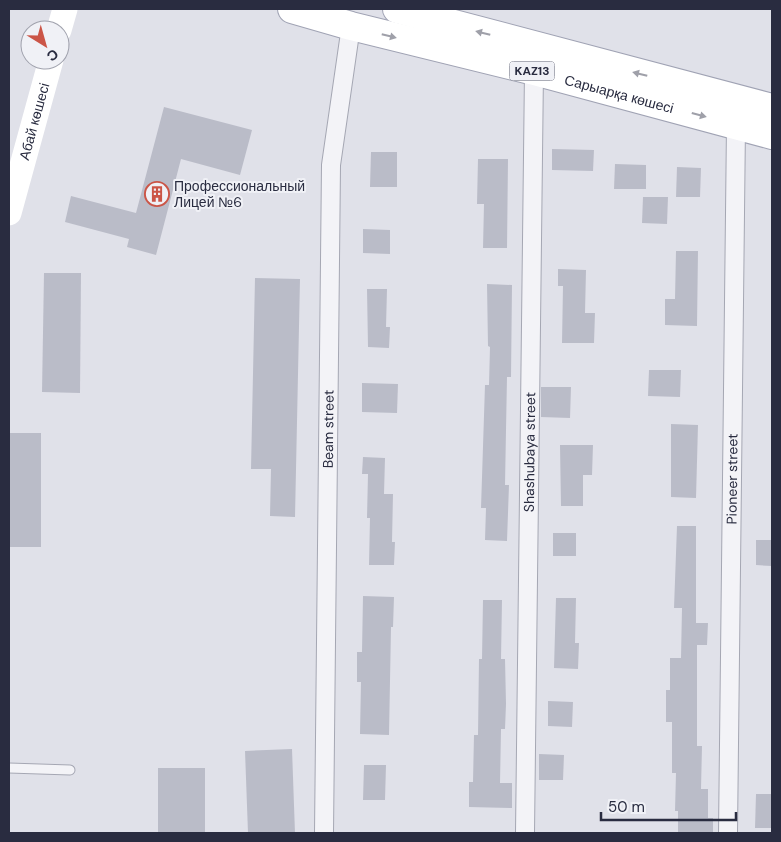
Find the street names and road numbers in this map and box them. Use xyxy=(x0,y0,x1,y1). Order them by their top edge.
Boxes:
road number: KAZ13 xyxy=(510,61,554,80)
street label: Сарыарқа көшесі xyxy=(563,71,676,117)
street label: Абай көшесі xyxy=(15,81,53,162)
street label: Beam street xyxy=(319,390,338,468)
street label: Shashubaya street xyxy=(520,392,539,512)
street label: Pioneer street xyxy=(722,433,742,525)

